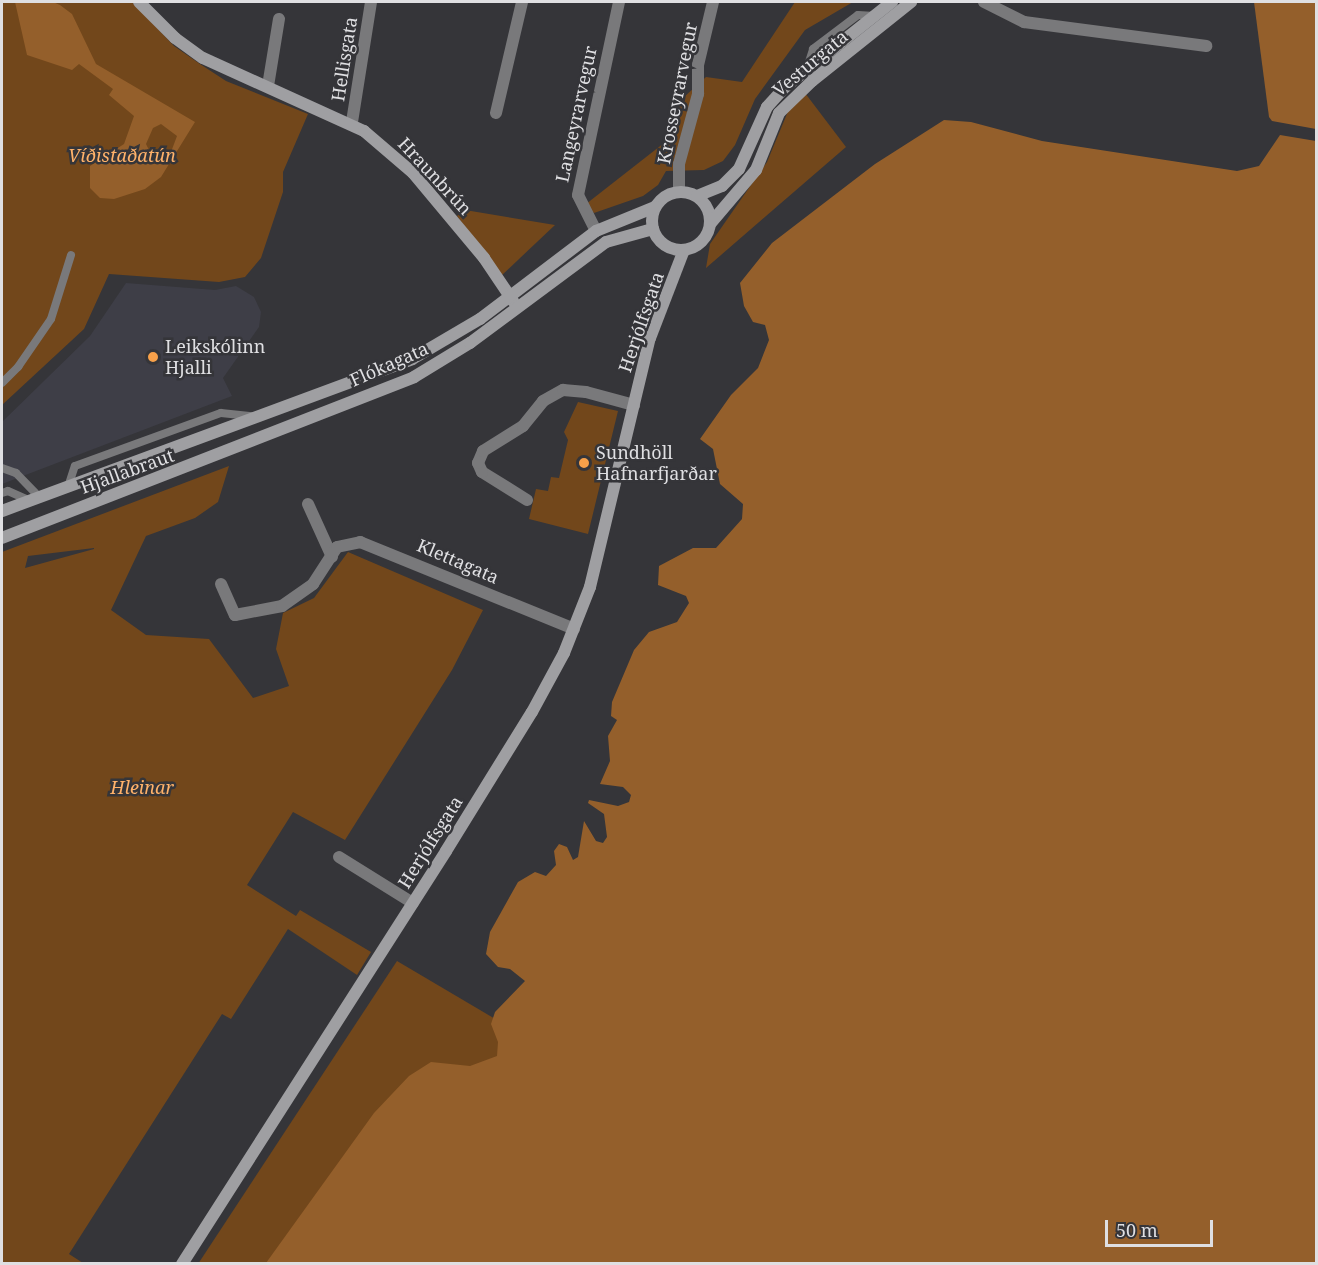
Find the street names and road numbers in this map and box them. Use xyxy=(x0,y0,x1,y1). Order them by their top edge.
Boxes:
street label: Hellisgata xyxy=(327,15,361,103)
street label: Krosseyrarvegur xyxy=(653,20,701,166)
street label: Vesturgata xyxy=(768,25,852,101)
street label: Langeyrarvegur xyxy=(551,44,601,184)
street label: Hraunbrún xyxy=(394,133,476,219)
street label: Herjólfsgata xyxy=(614,269,668,375)
street label: Flókagata xyxy=(346,337,432,391)
street label: Hjallabraut xyxy=(77,444,177,498)
street label: Klettagata xyxy=(414,534,502,588)
street label: Herjólfsgata xyxy=(393,792,467,892)

